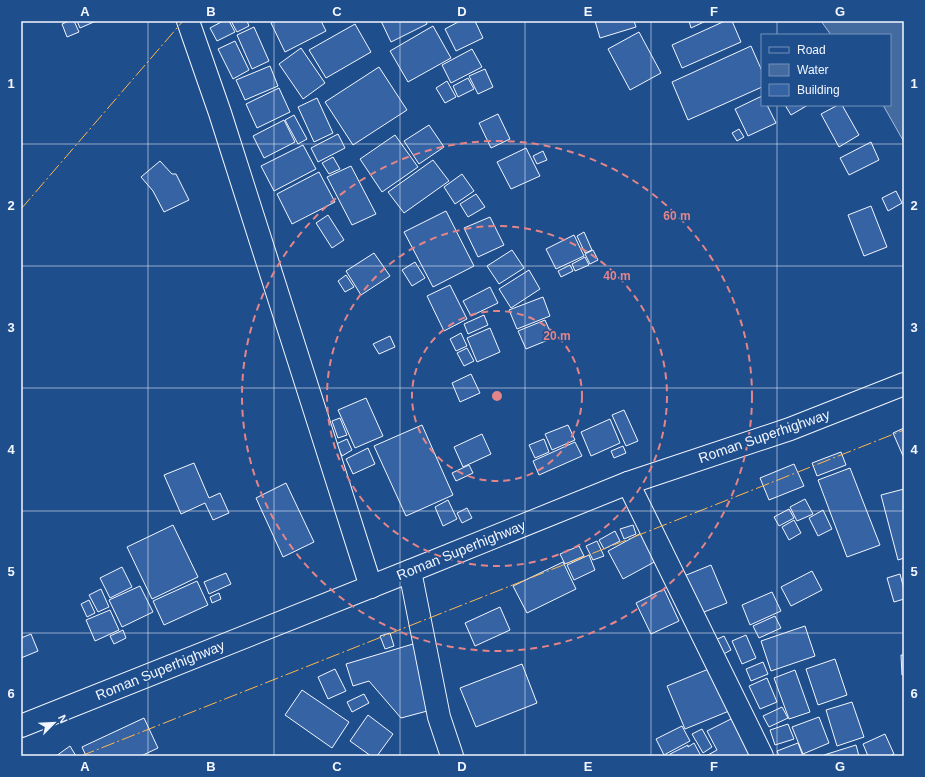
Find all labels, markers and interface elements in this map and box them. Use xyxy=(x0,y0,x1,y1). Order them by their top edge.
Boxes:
text: A xyxy=(80,4,90,19)
text: B xyxy=(206,4,216,19)
text: C xyxy=(332,4,342,19)
text: D xyxy=(457,4,467,19)
text: E xyxy=(584,4,593,19)
text: F xyxy=(710,4,718,19)
text: G xyxy=(835,4,845,19)
legend xyxy=(761,34,891,106)
text: Road xyxy=(797,43,826,57)
text: Water xyxy=(797,63,829,77)
text: 1 xyxy=(7,76,15,91)
text: 1 xyxy=(910,76,918,91)
text: Building xyxy=(797,83,840,97)
text: 2 xyxy=(7,198,15,213)
text: 2 xyxy=(910,198,918,213)
text: 60 m xyxy=(663,209,691,223)
text: 40 m xyxy=(603,269,631,283)
text: 3 xyxy=(7,320,15,335)
text: 3 xyxy=(910,320,918,335)
text: 20 m xyxy=(543,329,571,343)
centre of rings xyxy=(490,389,504,403)
street label: Roman Superhighway xyxy=(696,406,832,466)
text: 4 xyxy=(7,442,15,457)
text: 4 xyxy=(910,442,918,457)
street label: Roman Superhighway xyxy=(394,517,528,583)
text: 5 xyxy=(7,564,15,579)
text: 5 xyxy=(910,564,918,579)
street label: Roman Superhighway xyxy=(93,637,227,703)
text: 6 xyxy=(7,686,15,701)
text: 6 xyxy=(910,686,918,701)
north arrow xyxy=(34,703,74,743)
text: N xyxy=(56,713,70,725)
text: A xyxy=(80,759,90,774)
text: B xyxy=(206,759,216,774)
text: C xyxy=(332,759,342,774)
text: D xyxy=(457,759,467,774)
text: E xyxy=(584,759,593,774)
text: F xyxy=(710,759,718,774)
text: G xyxy=(835,759,845,774)

